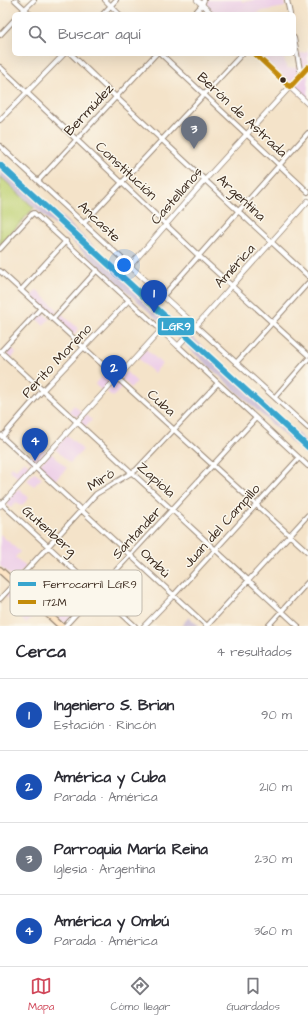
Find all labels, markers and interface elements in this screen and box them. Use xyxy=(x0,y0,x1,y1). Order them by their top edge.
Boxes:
search box xyxy=(12,12,296,56)
icon: search xyxy=(26,23,48,45)
text: Buscar aquí xyxy=(58,24,140,45)
street label: Berón de Astrada xyxy=(192,68,292,162)
unlabelled marker xyxy=(278,75,288,85)
street label: Bermúdez xyxy=(60,79,119,141)
pin: 3 xyxy=(181,116,207,149)
street label: Constitución xyxy=(91,137,161,205)
street label: Castellanos xyxy=(146,163,208,229)
street label: Argentina xyxy=(212,170,270,226)
street label: Ancaste xyxy=(73,197,125,247)
street label: América xyxy=(210,240,260,292)
your location xyxy=(114,255,134,275)
pin: 1 xyxy=(141,280,167,313)
line badge: LGR9 xyxy=(157,317,195,336)
street label: Perito Moreno xyxy=(17,319,97,403)
text: LGR9 xyxy=(161,319,191,334)
pin: 2 xyxy=(101,355,127,388)
street label: Cuba xyxy=(142,385,180,421)
pin: 4 xyxy=(22,428,48,461)
street label: Zapiola xyxy=(133,457,179,503)
street label: Miró xyxy=(83,464,119,496)
street label: Juan del Campillo xyxy=(179,479,265,572)
street label: Gutenberg xyxy=(17,501,81,561)
street label: Santander xyxy=(107,502,167,564)
street label: Ombú xyxy=(135,544,175,582)
legend xyxy=(10,570,142,616)
text: Ferrocarril LGR9 xyxy=(43,577,137,592)
text: 172M xyxy=(43,595,67,610)
text: Cerca xyxy=(16,640,66,664)
text: 4 resultados xyxy=(216,643,292,661)
text: Ingeniero S. Brian xyxy=(54,695,174,716)
text: 1 xyxy=(28,706,30,724)
text: 90 m xyxy=(261,706,292,724)
text: Estación · Rincón xyxy=(54,716,156,734)
text: América y Cuba xyxy=(54,767,166,788)
text: 2 xyxy=(25,778,33,796)
text: 210 m xyxy=(259,778,292,796)
text: Parada · América xyxy=(54,788,158,806)
text: Parroquia María Reina xyxy=(54,839,208,860)
text: 3 xyxy=(26,850,32,868)
text: 230 m xyxy=(254,850,292,868)
text: Iglesia · Argentina xyxy=(54,860,155,878)
text: América y Ombú xyxy=(54,911,169,932)
text: 4 xyxy=(25,922,33,940)
text: 360 m xyxy=(254,922,292,940)
text: Parada · América xyxy=(54,932,158,950)
tab: Mapa xyxy=(28,975,54,1014)
tab: Cómo llegar xyxy=(111,975,170,1014)
tab: Guardados xyxy=(227,975,280,1014)

